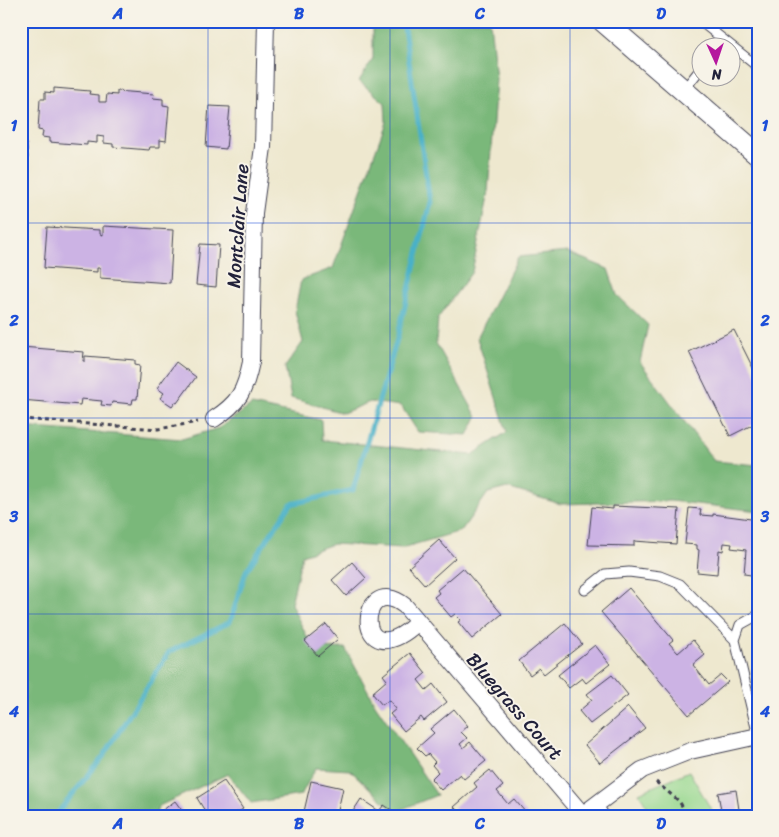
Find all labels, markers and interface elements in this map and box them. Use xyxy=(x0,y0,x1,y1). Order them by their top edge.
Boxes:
text: A xyxy=(112,0,123,28)
text: B xyxy=(294,0,305,28)
text: C xyxy=(474,0,486,28)
text: D xyxy=(656,0,666,28)
north arrow xyxy=(692,38,742,88)
text: N xyxy=(711,62,723,87)
text: 1 xyxy=(11,111,18,140)
text: 1 xyxy=(762,111,769,140)
street label: Montclair Lane xyxy=(217,163,258,289)
text: 2 xyxy=(8,306,19,335)
text: 2 xyxy=(759,306,770,335)
text: 3 xyxy=(9,502,19,531)
text: 3 xyxy=(760,502,770,531)
street label: Bluegrass Court xyxy=(458,645,571,768)
text: 4 xyxy=(8,697,19,726)
text: 4 xyxy=(759,697,770,726)
text: A xyxy=(112,809,123,837)
text: B xyxy=(294,809,305,837)
text: C xyxy=(474,809,486,837)
text: D xyxy=(656,809,666,837)

